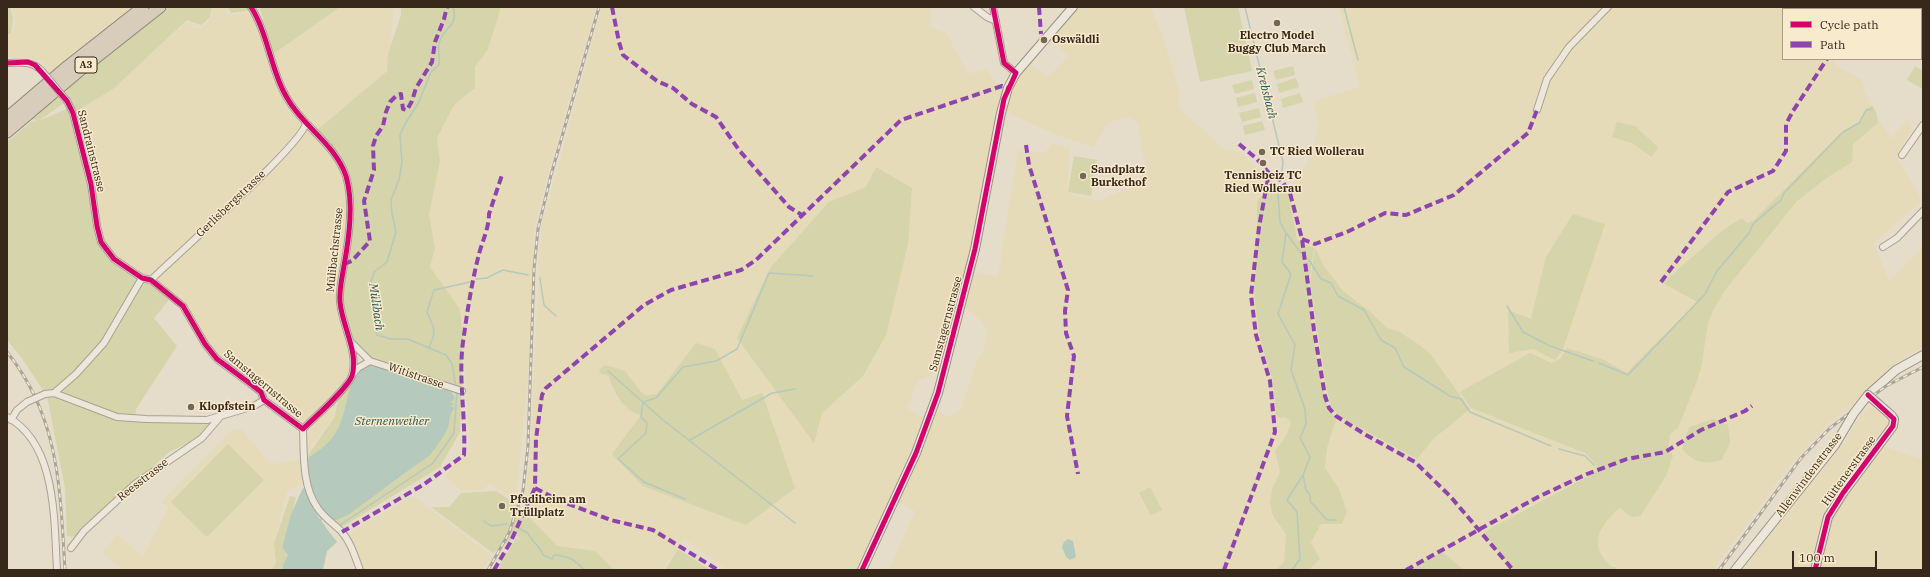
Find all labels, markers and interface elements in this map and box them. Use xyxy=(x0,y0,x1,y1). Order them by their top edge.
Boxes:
legend xyxy=(1782,8,1922,60)
text: Cycle path xyxy=(1820,17,1879,32)
marker: Electro Model Buggy Club March xyxy=(1272,18,1282,28)
place label: Electro Model Buggy Club March xyxy=(1228,29,1326,55)
place label: Oswäldli xyxy=(1052,33,1099,47)
marker: Oswäldli xyxy=(1039,35,1049,45)
text: Path xyxy=(1820,37,1845,52)
road number: A3 xyxy=(75,57,97,73)
water label: Krebsbach xyxy=(1253,65,1279,121)
street label: Sandrainstrasse xyxy=(74,109,108,193)
place label: TC Ried Wollerau xyxy=(1270,145,1364,159)
marker: TC Ried Wollerau xyxy=(1257,147,1267,157)
marker: Tennisbeiz TC Ried Wollerau xyxy=(1258,158,1268,168)
place label: Sandplatz Burkethof xyxy=(1091,163,1146,189)
street label: Gerlisbergstrasse xyxy=(194,168,268,240)
place label: Tennisbeiz TC Ried Wollerau xyxy=(1224,169,1302,195)
marker: Sandplatz Burkethof xyxy=(1078,171,1088,181)
street label: Mülibachstrasse xyxy=(324,207,346,293)
street label: Samstagernstrasse xyxy=(927,275,965,373)
water label: Mülibach xyxy=(366,282,386,332)
street label: Samstagernstrasse xyxy=(221,347,305,421)
street label: Witistrasse xyxy=(386,360,446,392)
place label: Klopfstein xyxy=(199,400,255,414)
marker: Klopfstein xyxy=(186,402,196,412)
water label: Sternenweiher xyxy=(355,415,429,429)
street label: Allenwindenstrasse xyxy=(1773,430,1845,520)
street label: Hüttenerstrasse xyxy=(1819,433,1879,509)
street label: Reesstrasse xyxy=(115,456,171,504)
place label: Pfadiheim am Trüllplatz xyxy=(510,493,586,519)
marker: Pfadiheim am Trüllplatz xyxy=(497,501,507,511)
scale bar xyxy=(1794,543,1879,569)
text: 100 m xyxy=(1799,550,1835,565)

